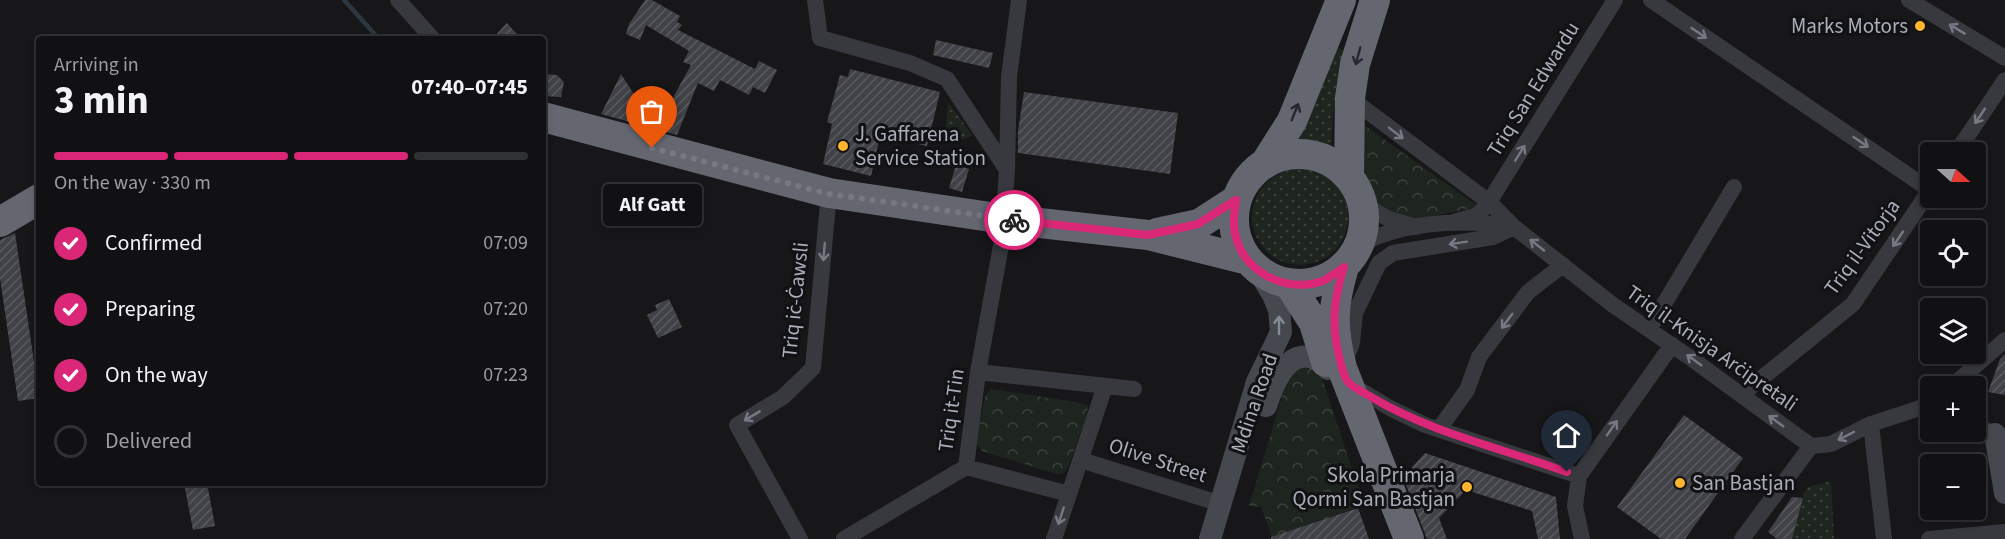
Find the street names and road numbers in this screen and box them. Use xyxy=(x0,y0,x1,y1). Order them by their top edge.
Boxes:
street label: Triq San Edwardu xyxy=(1479,16,1587,162)
street label: Triq il-Vitorja xyxy=(1817,193,1907,301)
street label: Triq iċ-Ċawsli xyxy=(774,241,816,359)
street label: Triq il-Knisja Arċipretali xyxy=(1620,277,1804,419)
street label: Mdina Road xyxy=(1223,349,1285,457)
street label: Triq it-Tin xyxy=(930,366,972,454)
street label: Olive Street xyxy=(1105,430,1211,490)

